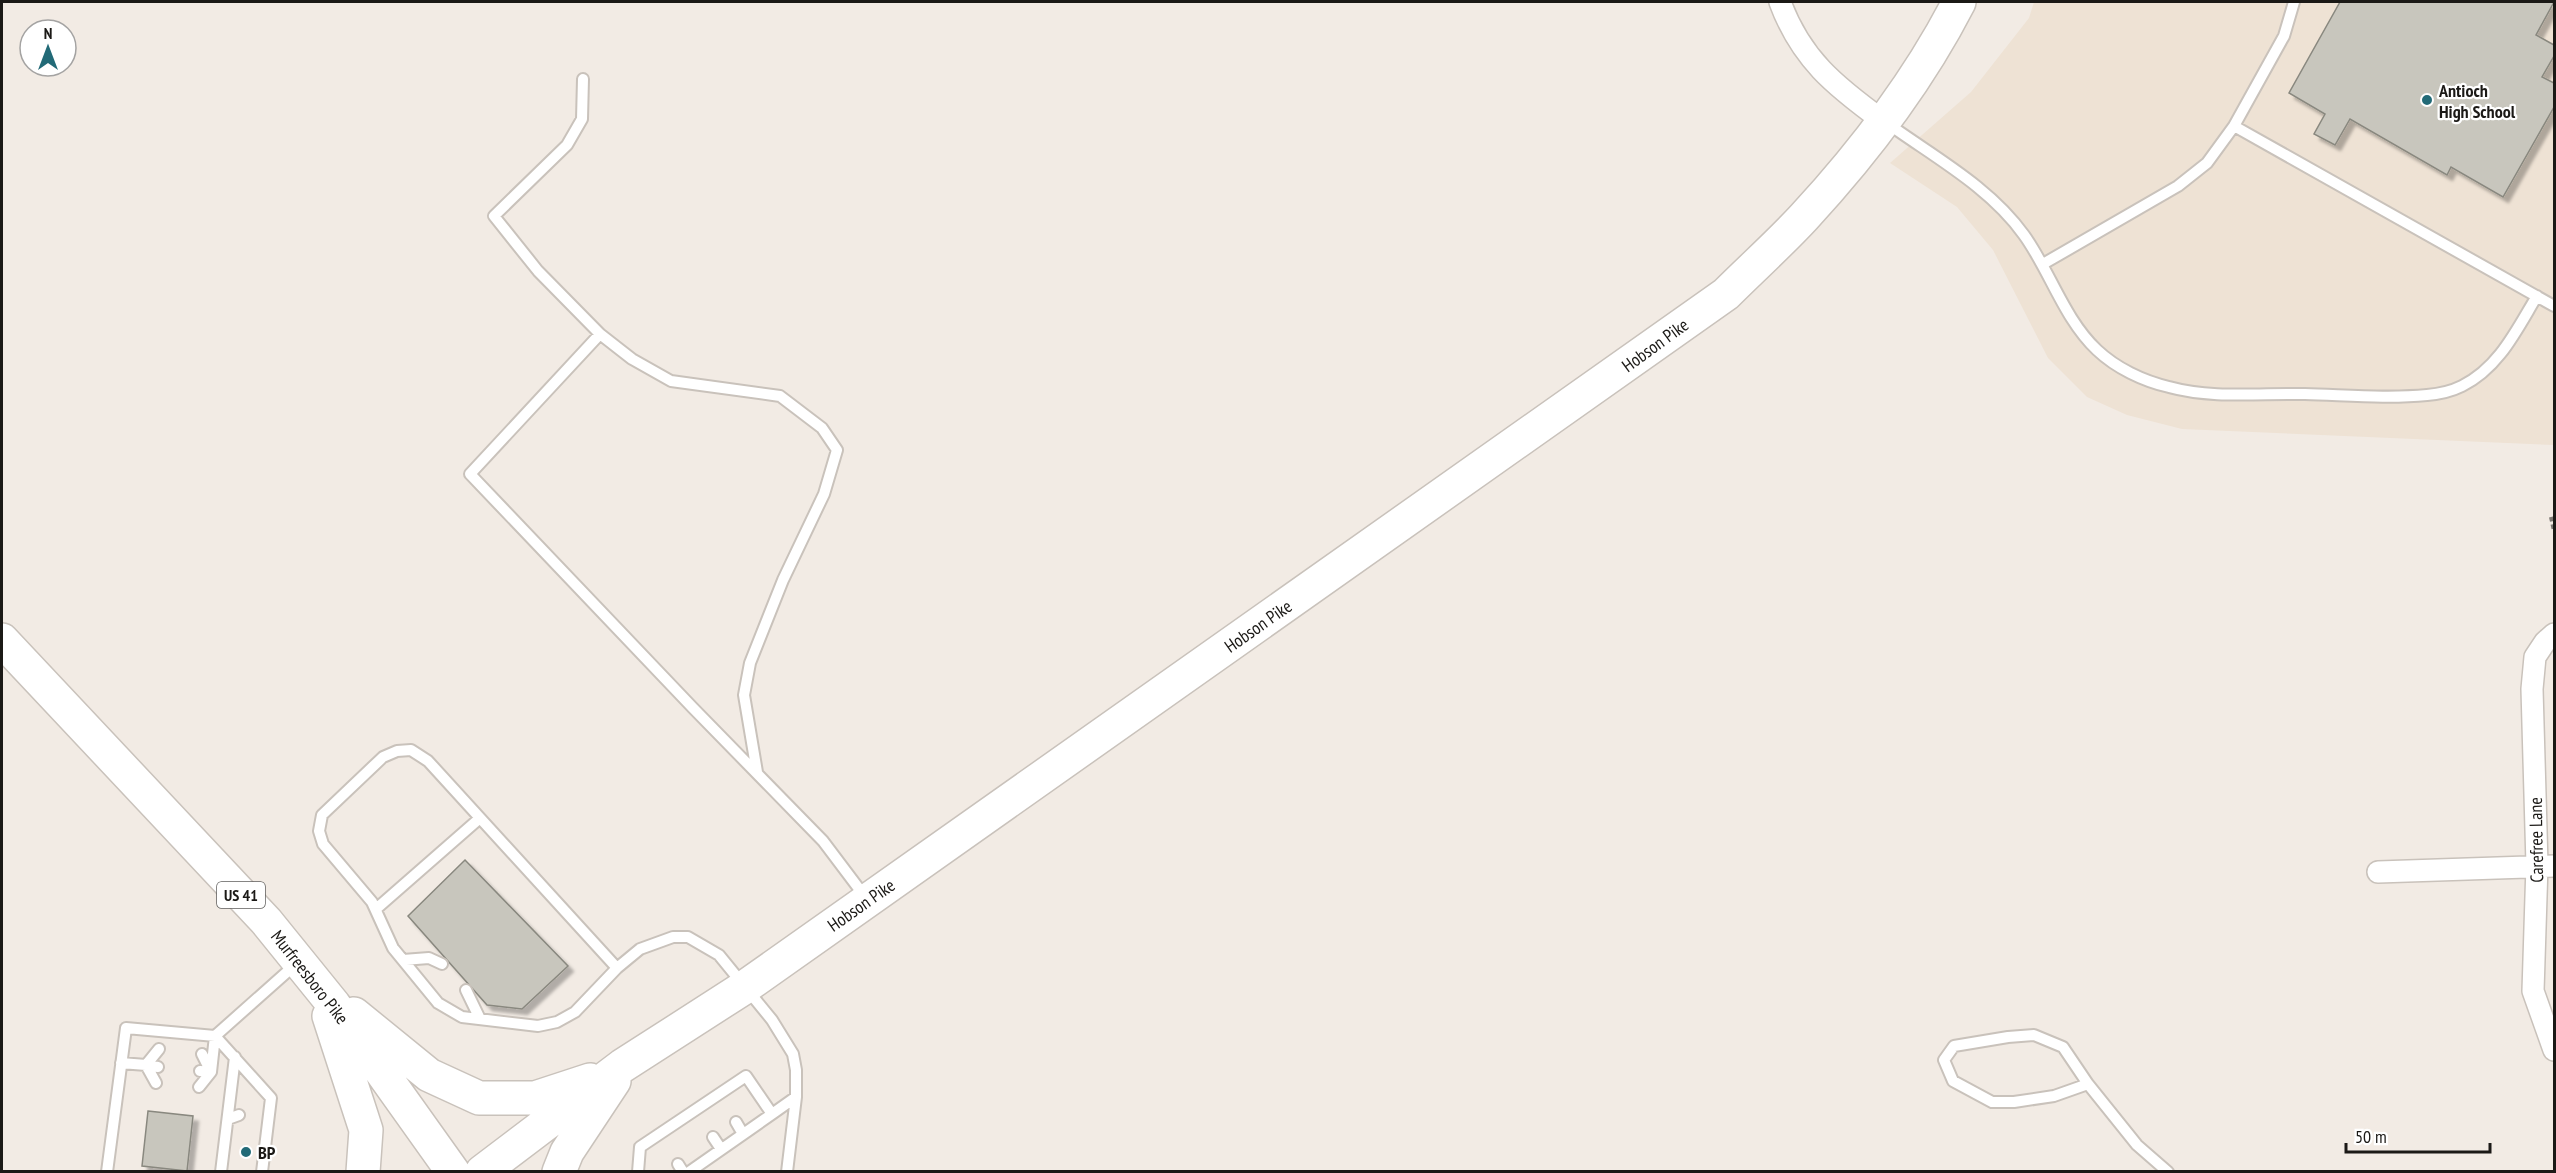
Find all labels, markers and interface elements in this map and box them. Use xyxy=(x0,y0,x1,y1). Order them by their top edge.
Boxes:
north arrow xyxy=(18,18,78,78)
text: N xyxy=(44,23,52,43)
place label: Antioch High School xyxy=(2438,79,2516,123)
marker: Antioch High School xyxy=(2420,93,2434,107)
street label: Hobson Pike xyxy=(1617,313,1693,377)
street label: Hobson Pike xyxy=(1220,594,1296,658)
street label: Carefree Lane xyxy=(2524,797,2548,883)
street label: Hobson Pike xyxy=(823,873,899,937)
road number: US 41 xyxy=(217,882,265,908)
street label: Murfreesboro Pike xyxy=(266,925,354,1029)
scale bar xyxy=(2346,1116,2490,1154)
text: 50 m xyxy=(2355,1125,2387,1148)
place label: BP xyxy=(258,1141,276,1164)
marker: BP xyxy=(239,1145,253,1159)

